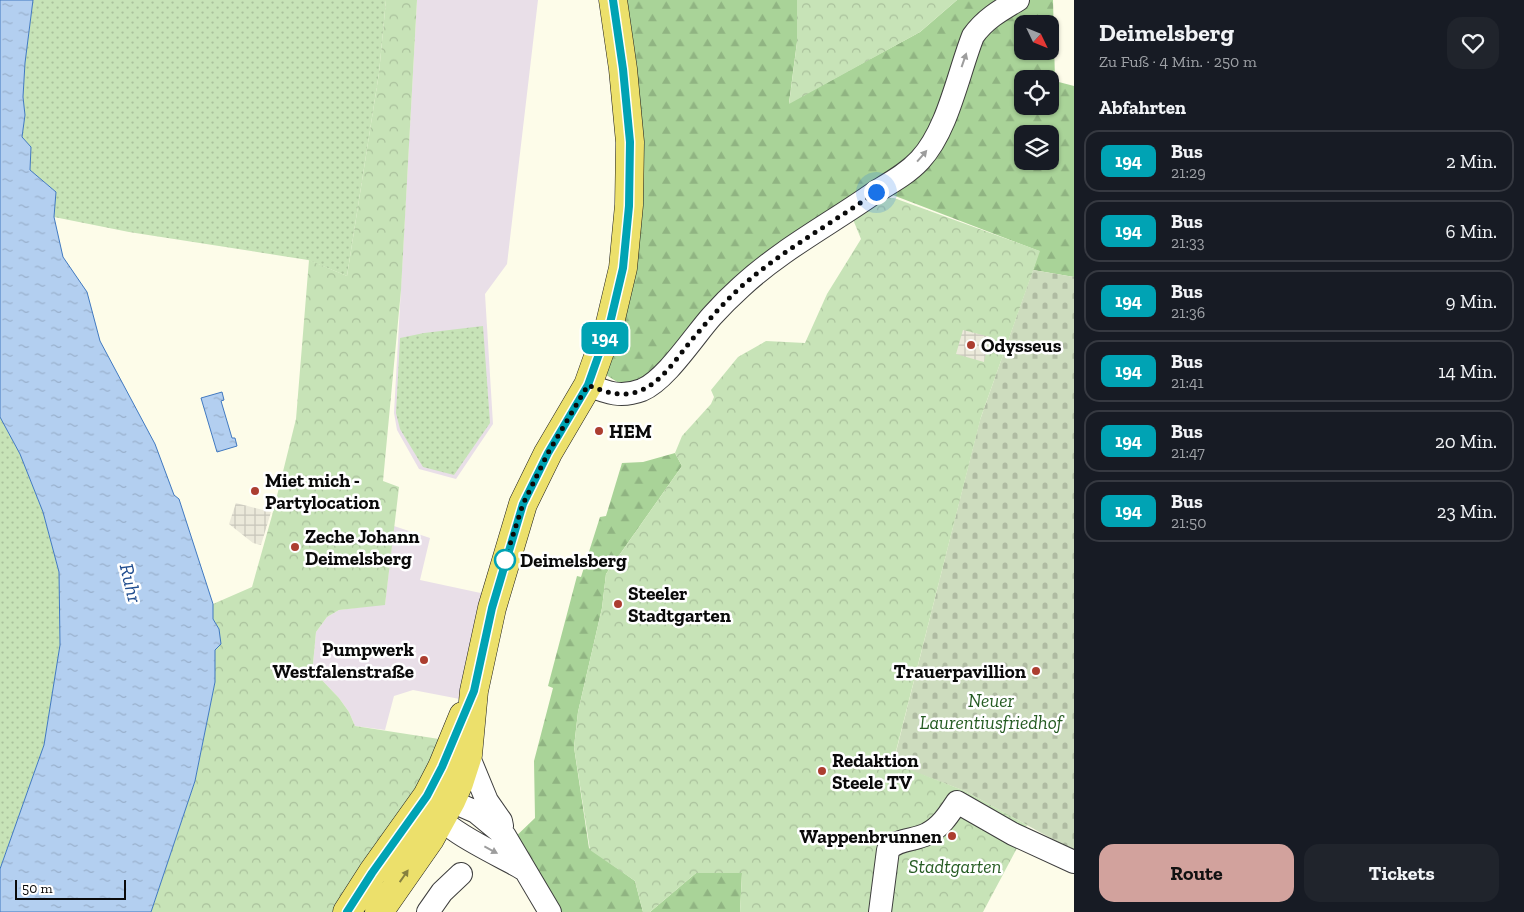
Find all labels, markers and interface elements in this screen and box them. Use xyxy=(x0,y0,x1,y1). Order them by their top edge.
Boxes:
north arrow xyxy=(1014,15,1059,60)
map controls xyxy=(1014,15,1059,170)
button: heart xyxy=(1447,17,1499,69)
text: Deimelsberg xyxy=(1099,18,1234,47)
text: Zu Fuß · 4 Min. · 250 m xyxy=(1099,52,1257,71)
one-way arrow xyxy=(961,53,968,68)
button: locate xyxy=(1014,70,1059,115)
text: Abfahrten xyxy=(1099,96,1186,119)
button: layers xyxy=(1014,125,1059,170)
text: Bus xyxy=(1171,140,1203,163)
one-way arrow xyxy=(917,150,928,163)
text: 194 xyxy=(1115,150,1142,172)
text: 2 Min. xyxy=(1446,150,1497,173)
text: 21:29 xyxy=(1171,163,1206,182)
your location xyxy=(864,180,889,205)
text: Bus xyxy=(1171,210,1203,233)
text: 194 xyxy=(1115,220,1142,242)
text: 6 Min. xyxy=(1446,220,1497,243)
text: 21:33 xyxy=(1171,233,1205,252)
text: Bus xyxy=(1171,280,1203,303)
text: 194 xyxy=(1115,290,1142,312)
text: 9 Min. xyxy=(1446,290,1497,313)
text: 21:36 xyxy=(1171,303,1205,322)
line badge: 194 xyxy=(576,322,634,354)
text: 194 xyxy=(591,327,619,349)
place label: Odysseus xyxy=(981,334,1062,357)
marker: Odysseus xyxy=(965,339,977,351)
text: Bus xyxy=(1171,350,1203,373)
text: 194 xyxy=(1115,360,1142,382)
text: 14 Min. xyxy=(1438,360,1497,383)
text: 21:41 xyxy=(1171,373,1204,392)
place label: HEM xyxy=(609,420,652,443)
text: Bus xyxy=(1171,420,1203,443)
marker: HEM xyxy=(593,425,605,437)
text: 194 xyxy=(1115,430,1142,452)
text: 20 Min. xyxy=(1435,430,1497,453)
text: 21:47 xyxy=(1171,443,1205,462)
place label: Miet mich - Partylocation xyxy=(265,469,381,514)
marker: Miet mich - Partylocation xyxy=(249,485,261,497)
text: Bus xyxy=(1171,490,1203,513)
text: 194 xyxy=(1115,500,1142,522)
text: 23 Min. xyxy=(1437,500,1497,523)
text: 21:50 xyxy=(1171,513,1206,532)
place label: Zeche Johann Deimelsberg xyxy=(305,525,420,570)
marker: Zeche Johann Deimelsberg xyxy=(289,541,301,553)
marker: Deimelsberg xyxy=(494,549,516,571)
place label: Deimelsberg xyxy=(520,549,627,572)
water label: Ruhr xyxy=(115,561,147,605)
place label: Steeler Stadtgarten xyxy=(628,582,732,627)
marker: Steeler Stadtgarten xyxy=(612,598,624,610)
place label: Pumpwerk Westfalenstraße xyxy=(272,638,414,683)
marker: Pumpwerk Westfalenstraße xyxy=(418,654,430,666)
place label: Trauerpavillion xyxy=(893,660,1027,683)
marker: Trauerpavillion xyxy=(1030,665,1042,677)
park label: Neuer Laurentiusfriedhof xyxy=(919,689,1065,734)
place label: Redaktion Steele TV xyxy=(832,749,919,794)
marker: Redaktion Steele TV xyxy=(816,765,828,777)
place label: Wappenbrunnen xyxy=(800,825,943,848)
marker: Wappenbrunnen xyxy=(946,830,958,842)
button: Route xyxy=(1099,844,1294,902)
button: Tickets xyxy=(1304,844,1499,902)
one-way arrow xyxy=(483,846,498,854)
park label: Stadtgarten xyxy=(909,855,1001,878)
one-way arrow xyxy=(400,869,409,882)
scale bar xyxy=(15,877,126,900)
text: 50 m xyxy=(22,880,53,897)

